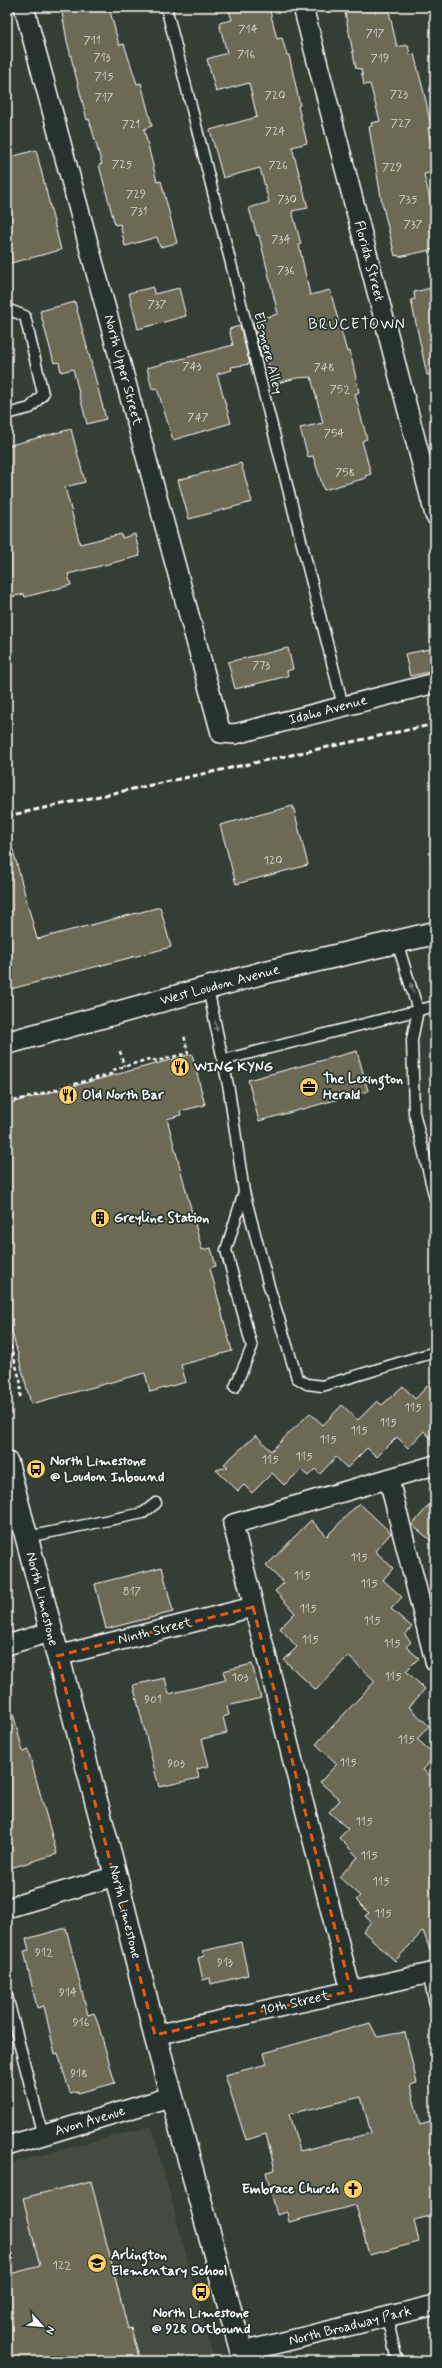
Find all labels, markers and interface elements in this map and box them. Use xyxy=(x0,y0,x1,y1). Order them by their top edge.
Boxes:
house number: 714 xyxy=(238,22,258,38)
house number: 717 xyxy=(365,26,385,42)
house number: 711 xyxy=(83,33,101,49)
house number: 716 xyxy=(237,47,255,63)
house number: 713 xyxy=(93,50,111,66)
house number: 719 xyxy=(371,51,389,67)
house number: 715 xyxy=(94,69,114,85)
house number: 723 xyxy=(390,87,408,103)
house number: 720 xyxy=(265,88,285,104)
house number: 717 xyxy=(94,90,114,106)
house number: 727 xyxy=(391,116,411,132)
house number: 721 xyxy=(122,117,140,133)
house number: 724 xyxy=(265,124,285,140)
house number: 725 xyxy=(112,157,132,173)
house number: 726 xyxy=(268,158,288,174)
house number: 729 xyxy=(382,160,402,176)
house number: 729 xyxy=(126,187,146,203)
house number: 730 xyxy=(277,192,297,208)
house number: 735 xyxy=(398,192,418,208)
house number: 731 xyxy=(130,204,148,220)
house number: 737 xyxy=(403,217,423,233)
street label: Florida Street xyxy=(350,219,388,303)
house number: 734 xyxy=(271,232,291,248)
house number: 736 xyxy=(277,263,295,279)
house number: 737 xyxy=(147,297,167,313)
street label: Elsmere Alley xyxy=(249,310,287,396)
street label: North Upper Street xyxy=(100,313,147,428)
district label: BRUCETOWN xyxy=(308,315,406,335)
house number: 743 xyxy=(182,359,202,375)
house number: 748 xyxy=(313,360,335,376)
house number: 752 xyxy=(330,382,350,398)
house number: 747 xyxy=(187,410,209,426)
house number: 754 xyxy=(324,426,344,442)
house number: 758 xyxy=(335,465,355,481)
house number: 773 xyxy=(252,658,270,674)
street label: Idaho Avenue xyxy=(287,691,369,729)
house number: 120 xyxy=(264,853,282,869)
street label: West Loudon Avenue xyxy=(158,960,282,1010)
one-way arrow xyxy=(409,982,415,994)
one-way arrow xyxy=(213,1020,219,1032)
restaurant icon: WING KYNG xyxy=(169,1056,191,1078)
place label: WING KYNG xyxy=(193,1058,273,1076)
place label: The Lexington Herald xyxy=(323,1070,403,1104)
office icon: The Lexington Herald xyxy=(298,1076,320,1098)
restaurant icon: Old North Bar xyxy=(57,1084,79,1106)
place label: Old North Bar xyxy=(82,1086,165,1104)
building icon: Greyline Station xyxy=(89,1207,111,1229)
place label: Greyline Station xyxy=(114,1209,209,1227)
house number: 115 xyxy=(404,1400,422,1416)
house number: 115 xyxy=(379,1415,397,1431)
house number: 115 xyxy=(350,1423,368,1439)
house number: 115 xyxy=(319,1432,337,1448)
house number: 115 xyxy=(295,1449,313,1465)
place label: North Limestone @ Loudon Inbound xyxy=(50,1452,164,1486)
house number: 115 xyxy=(261,1452,279,1468)
bus stop icon: North Limestone @ Loudon Inbound xyxy=(25,1458,47,1480)
street label: North Limestone xyxy=(22,1550,62,1648)
house number: 115 xyxy=(350,1550,368,1566)
house number: 115 xyxy=(293,1568,311,1584)
house number: 115 xyxy=(360,1576,378,1592)
house number: 817 xyxy=(123,1584,142,1600)
house number: 115 xyxy=(299,1601,317,1617)
street label: Ninth Street xyxy=(116,1613,195,1649)
house number: 115 xyxy=(363,1613,381,1629)
house number: 115 xyxy=(301,1632,319,1648)
house number: 115 xyxy=(383,1636,401,1652)
house number: 115 xyxy=(384,1669,402,1685)
house number: 103 xyxy=(231,1670,249,1686)
house number: 901 xyxy=(144,1692,162,1708)
house number: 115 xyxy=(397,1732,415,1748)
house number: 115 xyxy=(339,1755,357,1771)
house number: 903 xyxy=(167,1756,185,1772)
house number: 115 xyxy=(355,1814,373,1830)
house number: 115 xyxy=(360,1848,378,1864)
street label: North Limestone xyxy=(105,1863,145,1961)
house number: 115 xyxy=(372,1874,390,1890)
house number: 115 xyxy=(374,1906,392,1922)
house number: 912 xyxy=(35,1945,53,1961)
house number: 913 xyxy=(217,1955,233,1971)
house number: 914 xyxy=(59,1985,77,2001)
street label: 10th Street xyxy=(259,1986,332,2020)
house number: 916 xyxy=(73,2015,90,2031)
house number: 918 xyxy=(70,2066,88,2082)
street label: Avon Avenue xyxy=(53,2102,128,2140)
church icon: Embrace Church xyxy=(342,2178,364,2200)
place label: Embrace Church xyxy=(242,2180,339,2198)
place label: Arlington Elementary School xyxy=(111,2246,227,2280)
school or university icon: Arlington Elementary School xyxy=(86,2252,108,2274)
house number: 122 xyxy=(53,2258,71,2274)
bus stop icon: North Limestone @ 928 Outbound xyxy=(190,2281,212,2303)
street label: North Broadway Park xyxy=(287,2302,413,2350)
place label: North Limestone @ 928 Outbound xyxy=(152,2304,250,2338)
north arrow xyxy=(22,2306,62,2346)
text: N xyxy=(42,2324,58,2337)

